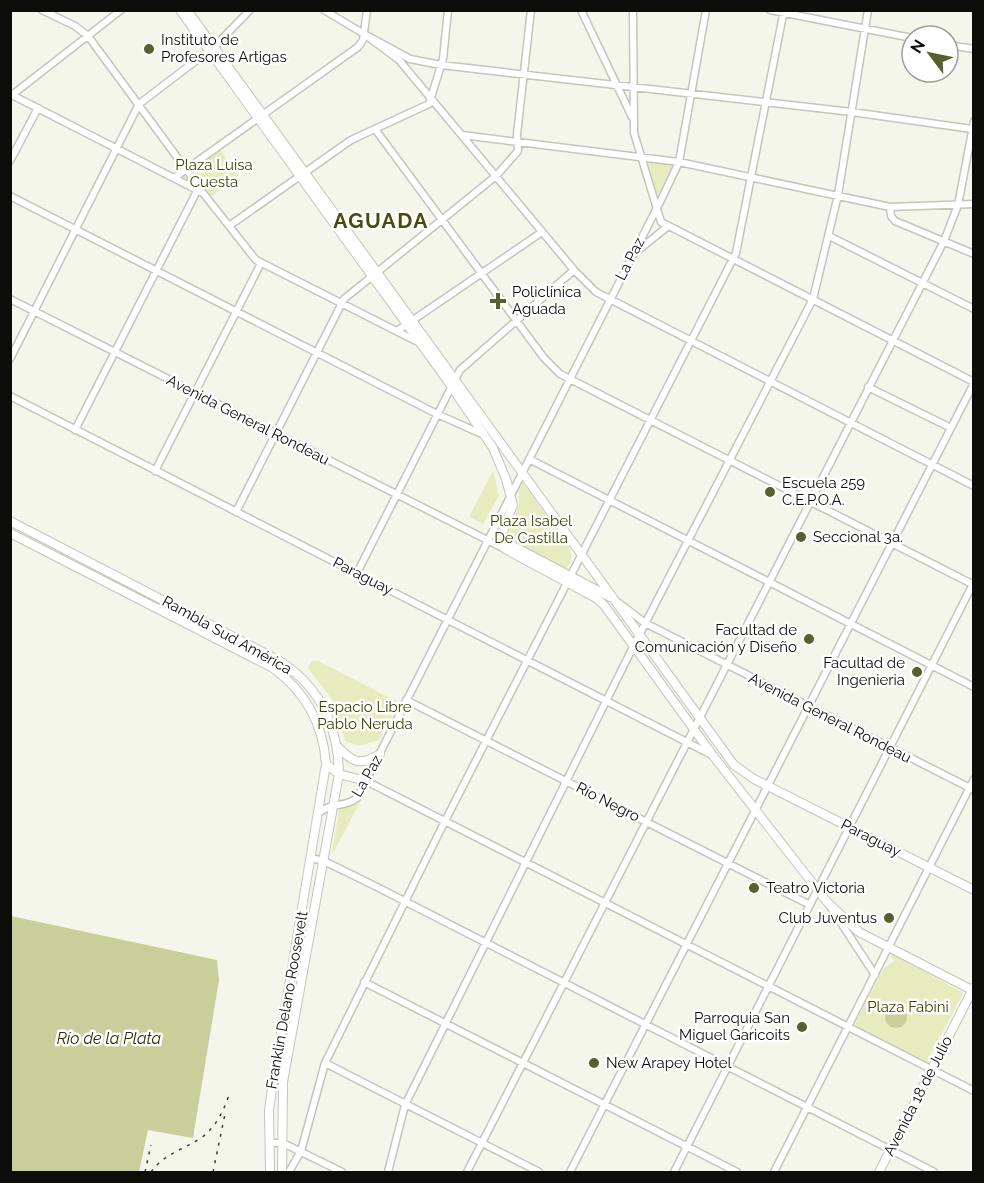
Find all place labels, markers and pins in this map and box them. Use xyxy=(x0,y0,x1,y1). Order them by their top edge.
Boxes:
place label: Instituto de Profesores Artigas xyxy=(161,31,287,66)
marker: Instituto de Profesores Artigas xyxy=(142,42,156,56)
place label: Policlínica Aguada xyxy=(512,283,581,318)
marker: Policlínica Aguada xyxy=(489,292,507,310)
place label: Escuela 259 C.E.P.O.A. xyxy=(782,474,865,509)
marker: Escuela 259 C.E.P.O.A. xyxy=(763,485,777,499)
place label: Seccional 3a. xyxy=(813,528,903,546)
marker: Seccional 3a. xyxy=(794,530,808,544)
place label: Facultad de Comunicación y Diseño xyxy=(635,621,797,656)
marker: Facultad de Comunicación y Diseño xyxy=(802,632,816,646)
place label: Facultad de Ingenieria xyxy=(823,654,905,689)
marker: Facultad de Ingenieria xyxy=(910,665,924,679)
place label: Teatro Victoria xyxy=(766,879,865,897)
marker: Teatro Victoria xyxy=(747,881,761,895)
place label: Club Juventus xyxy=(779,909,877,927)
marker: Club Juventus xyxy=(882,911,896,925)
place label: Parroquia San Miguel Garicoits xyxy=(679,1009,790,1044)
marker: Parroquia San Miguel Garicoits xyxy=(795,1020,809,1034)
place label: New Arapey Hotel xyxy=(606,1054,733,1072)
marker: New Arapey Hotel xyxy=(587,1056,601,1070)

